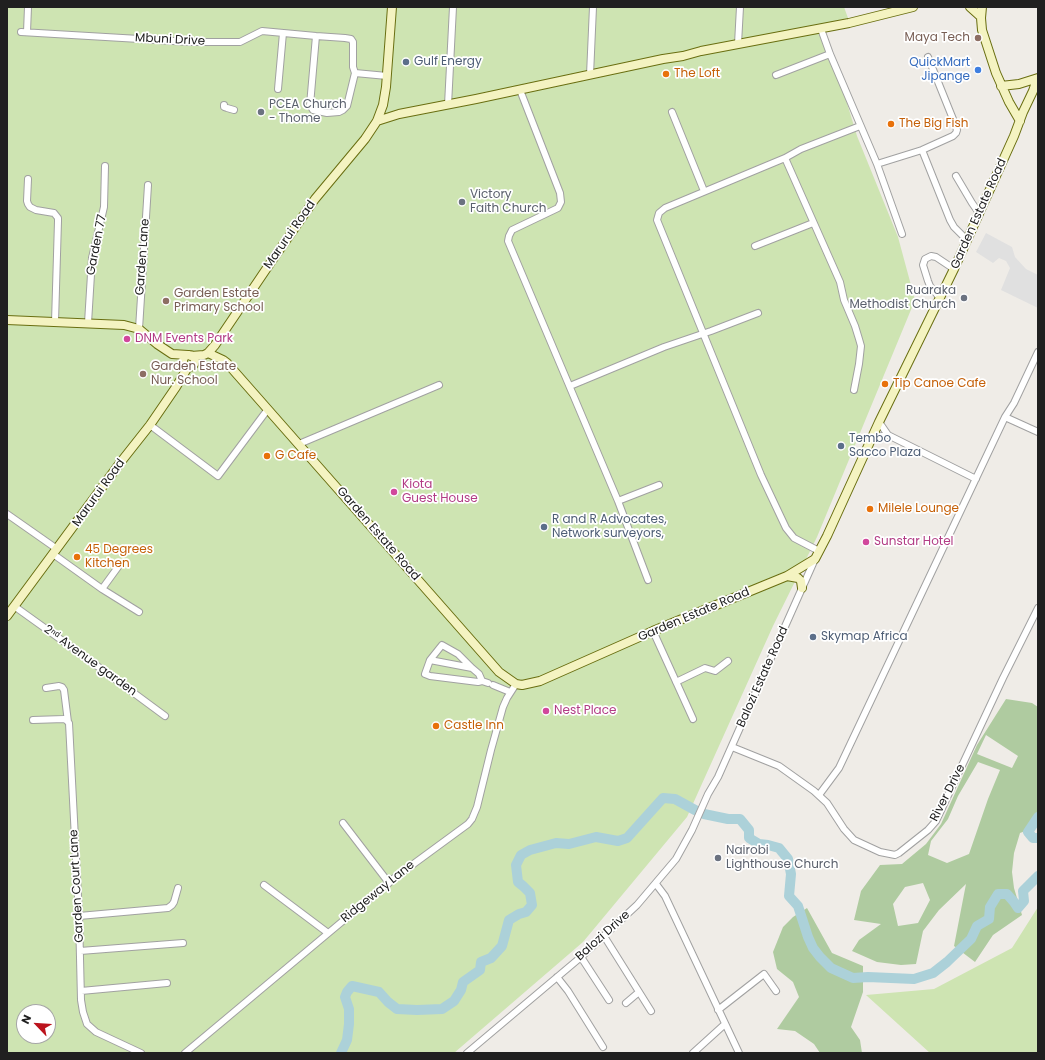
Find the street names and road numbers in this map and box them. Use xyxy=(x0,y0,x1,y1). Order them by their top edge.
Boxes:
street label: Mbuni Drive xyxy=(135,31,205,49)
street label: Garden Estate Road xyxy=(948,156,1010,272)
street label: Marurui Road xyxy=(261,198,319,272)
street label: Garden 77 xyxy=(84,213,110,277)
street label: Garden Lane xyxy=(133,218,153,296)
street label: Marurui Road xyxy=(70,456,128,530)
street label: Garden Estate Road xyxy=(333,484,423,584)
street label: Garden Estate Road xyxy=(636,585,752,645)
street label: 2ⁿᵈ Avenue garden xyxy=(41,622,139,700)
street label: Balozi Estate Road xyxy=(734,624,792,730)
street label: River Drive xyxy=(927,762,969,824)
street label: Garden Court Lane xyxy=(67,829,87,943)
street label: Ridgeway Lane xyxy=(338,858,418,926)
street label: Balozi Drive xyxy=(573,908,633,964)

